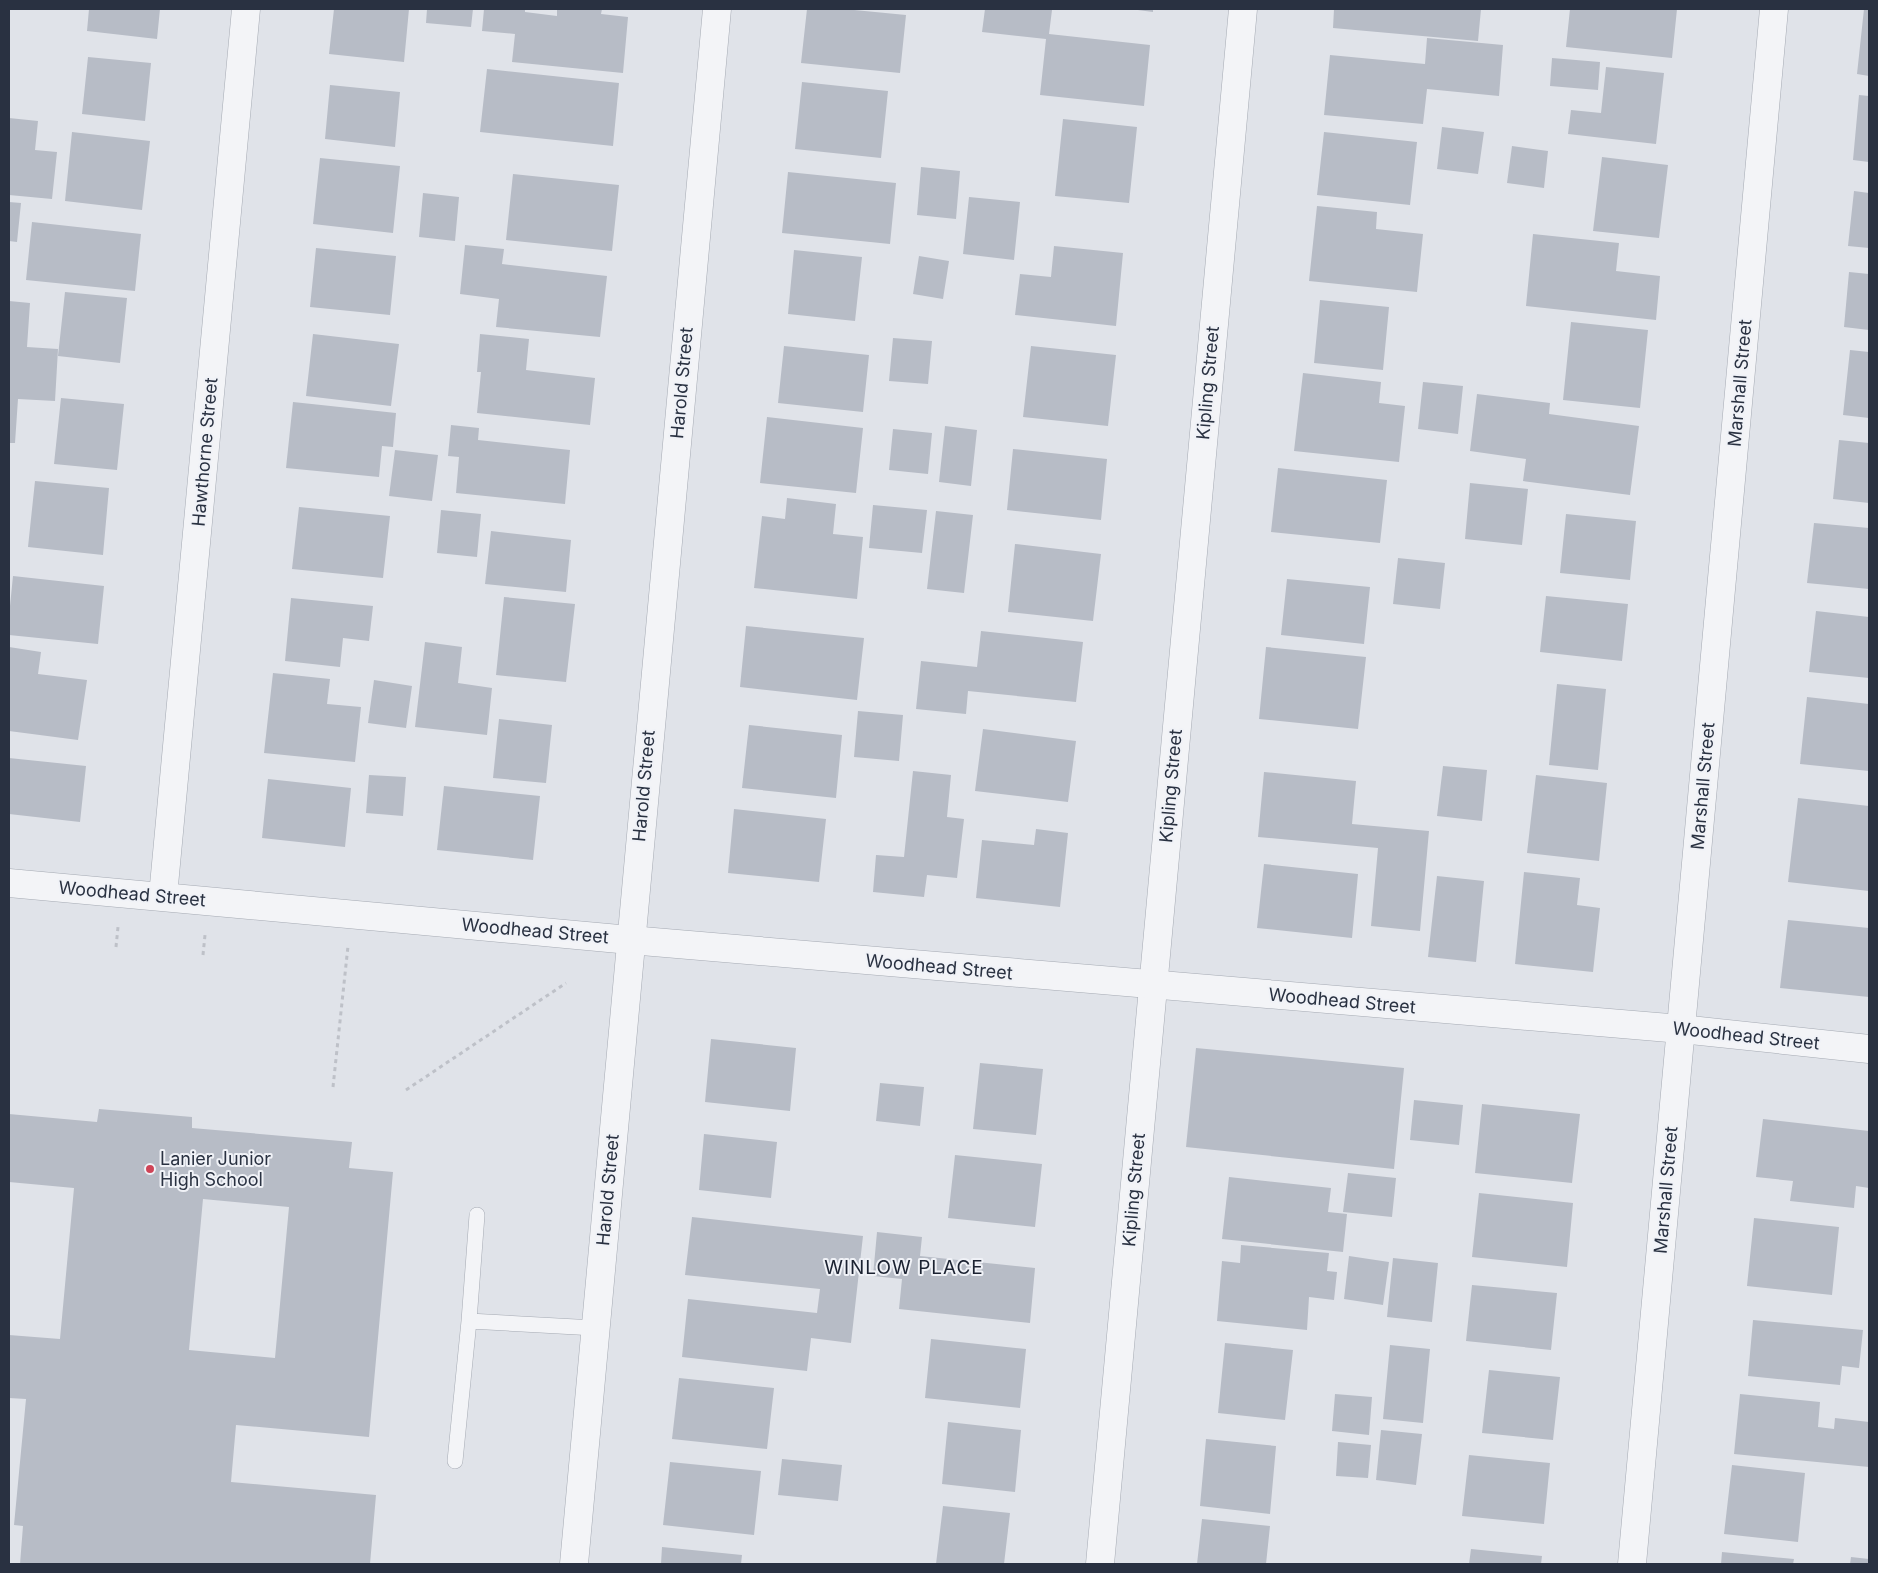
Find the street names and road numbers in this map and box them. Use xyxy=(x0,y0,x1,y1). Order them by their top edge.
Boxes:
street label: Marshall Street xyxy=(1723,318,1756,448)
street label: Kipling Street xyxy=(1192,325,1223,441)
street label: Harold Street xyxy=(666,326,697,440)
street label: Hawthorne Street xyxy=(188,376,221,527)
street label: Marshall Street xyxy=(1686,721,1719,851)
street label: Kipling Street xyxy=(1155,728,1186,844)
street label: Harold Street xyxy=(628,729,659,843)
street label: Woodhead Street xyxy=(58,877,207,910)
street label: Woodhead Street xyxy=(461,914,610,947)
street label: Woodhead Street xyxy=(865,950,1014,983)
street label: Woodhead Street xyxy=(1268,984,1417,1017)
street label: Woodhead Street xyxy=(1671,1017,1821,1054)
street label: Marshall Street xyxy=(1649,1125,1682,1255)
street label: Kipling Street xyxy=(1118,1132,1149,1248)
street label: Harold Street xyxy=(592,1133,623,1247)

